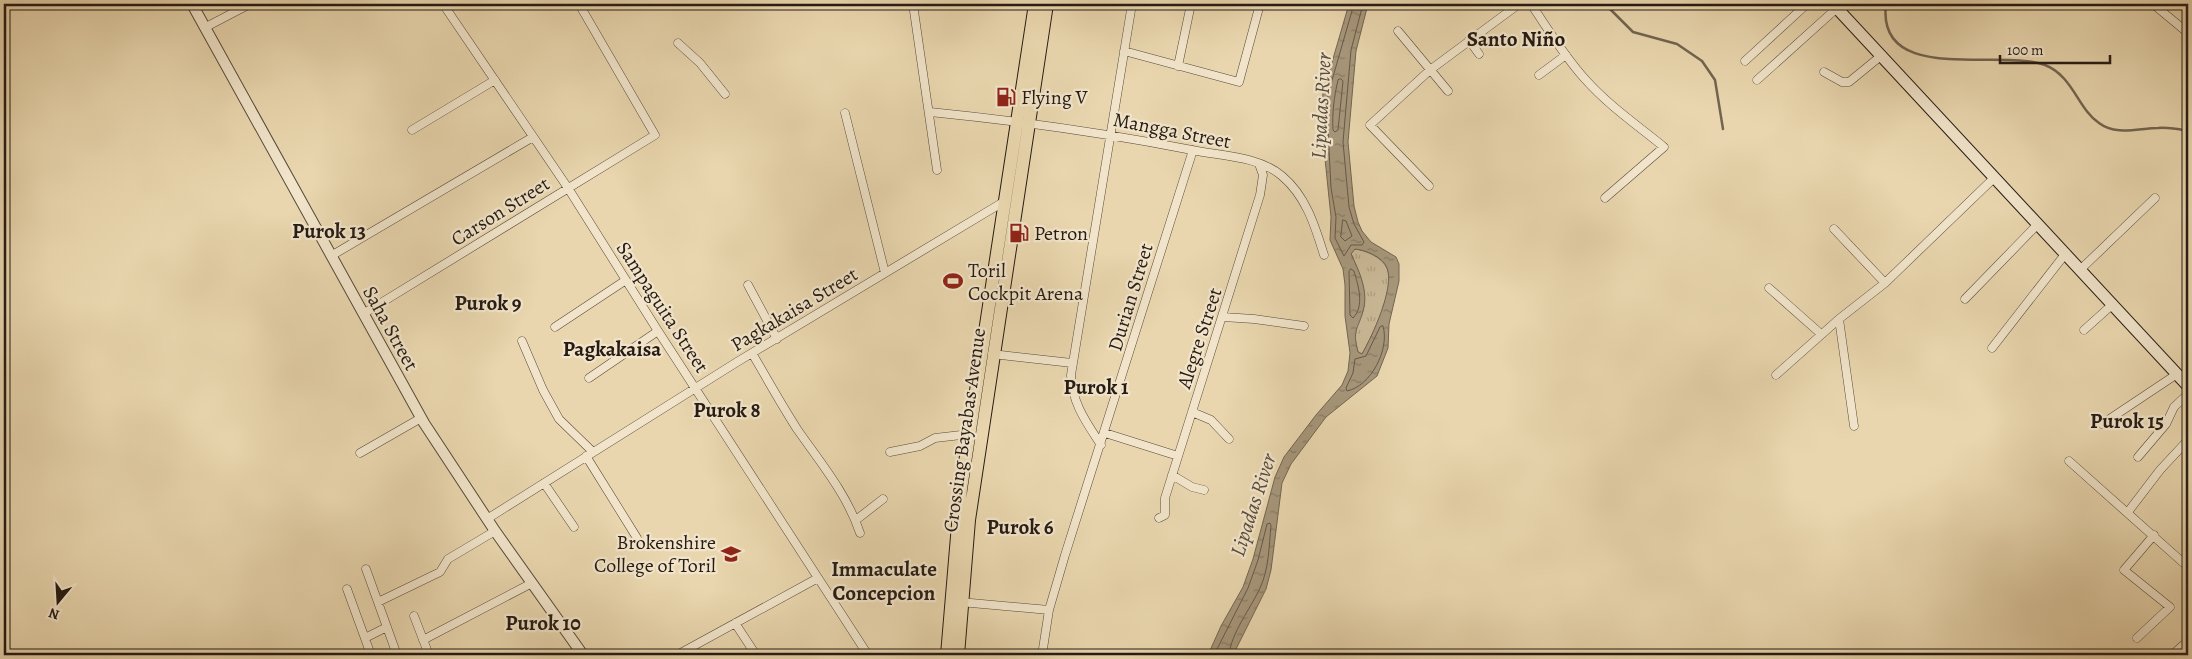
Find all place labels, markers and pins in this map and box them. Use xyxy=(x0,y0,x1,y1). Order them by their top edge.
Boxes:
place label: Flying V xyxy=(1021,84,1089,111)
fuel station icon: Flying V xyxy=(995,86,1017,108)
place label: Petron xyxy=(1034,220,1088,247)
fuel station icon: Petron xyxy=(1008,222,1030,244)
place label: Toril Cockpit Arena xyxy=(968,257,1084,307)
sports icon: Toril Cockpit Arena xyxy=(942,270,964,292)
place label: Brokenshire College of Toril xyxy=(594,529,716,579)
school or university icon: Brokenshire College of Toril xyxy=(720,543,742,565)

